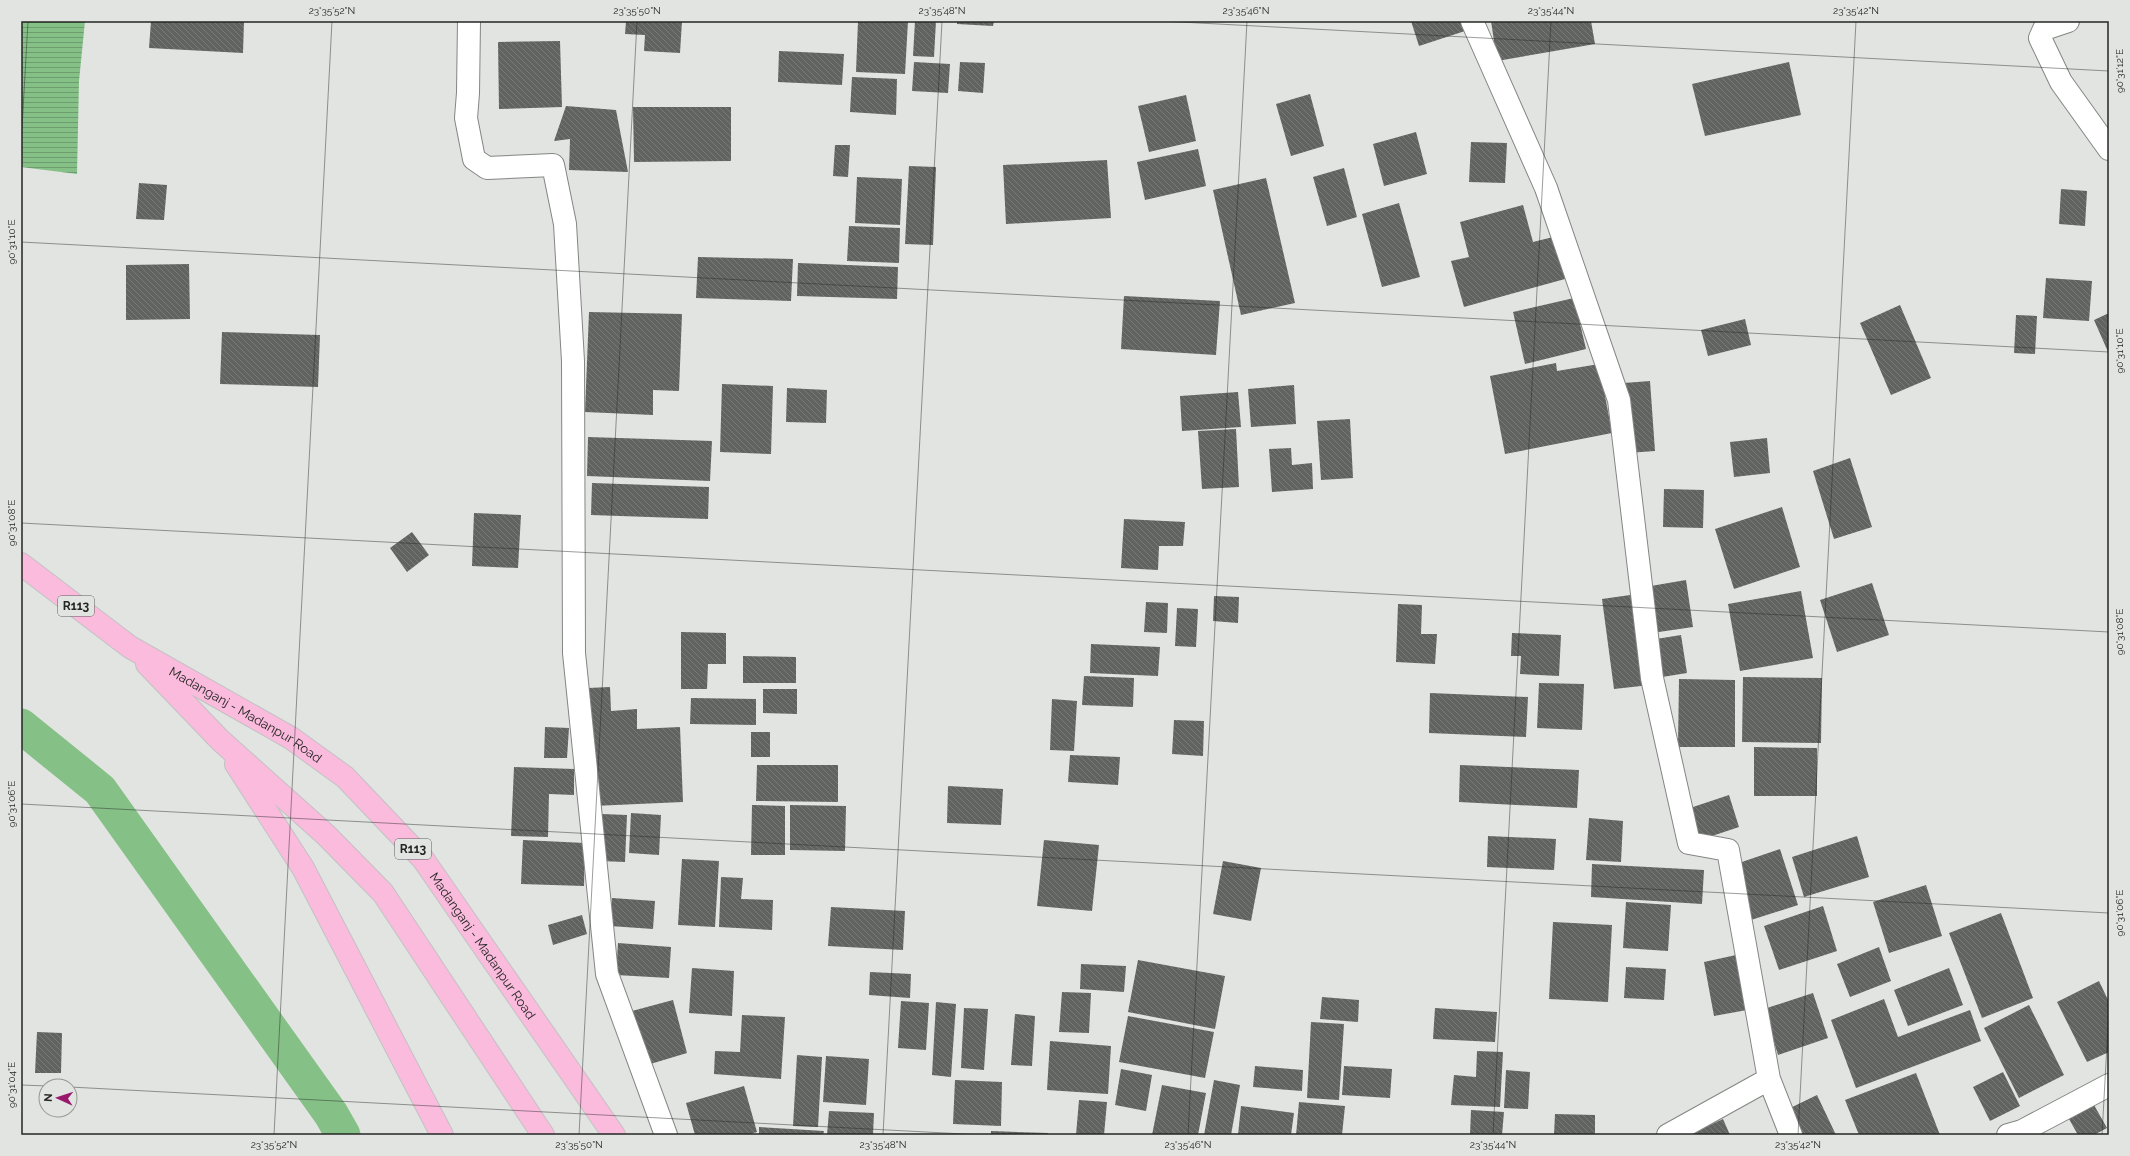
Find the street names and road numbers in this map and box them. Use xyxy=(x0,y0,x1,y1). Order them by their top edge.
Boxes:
road number: R113 xyxy=(58,596,94,616)
street label: Madanganj - Madanpur Road xyxy=(167,664,325,766)
road number: R113 xyxy=(395,839,431,859)
street label: Madanganj - Madanpur Road xyxy=(427,870,538,1022)

